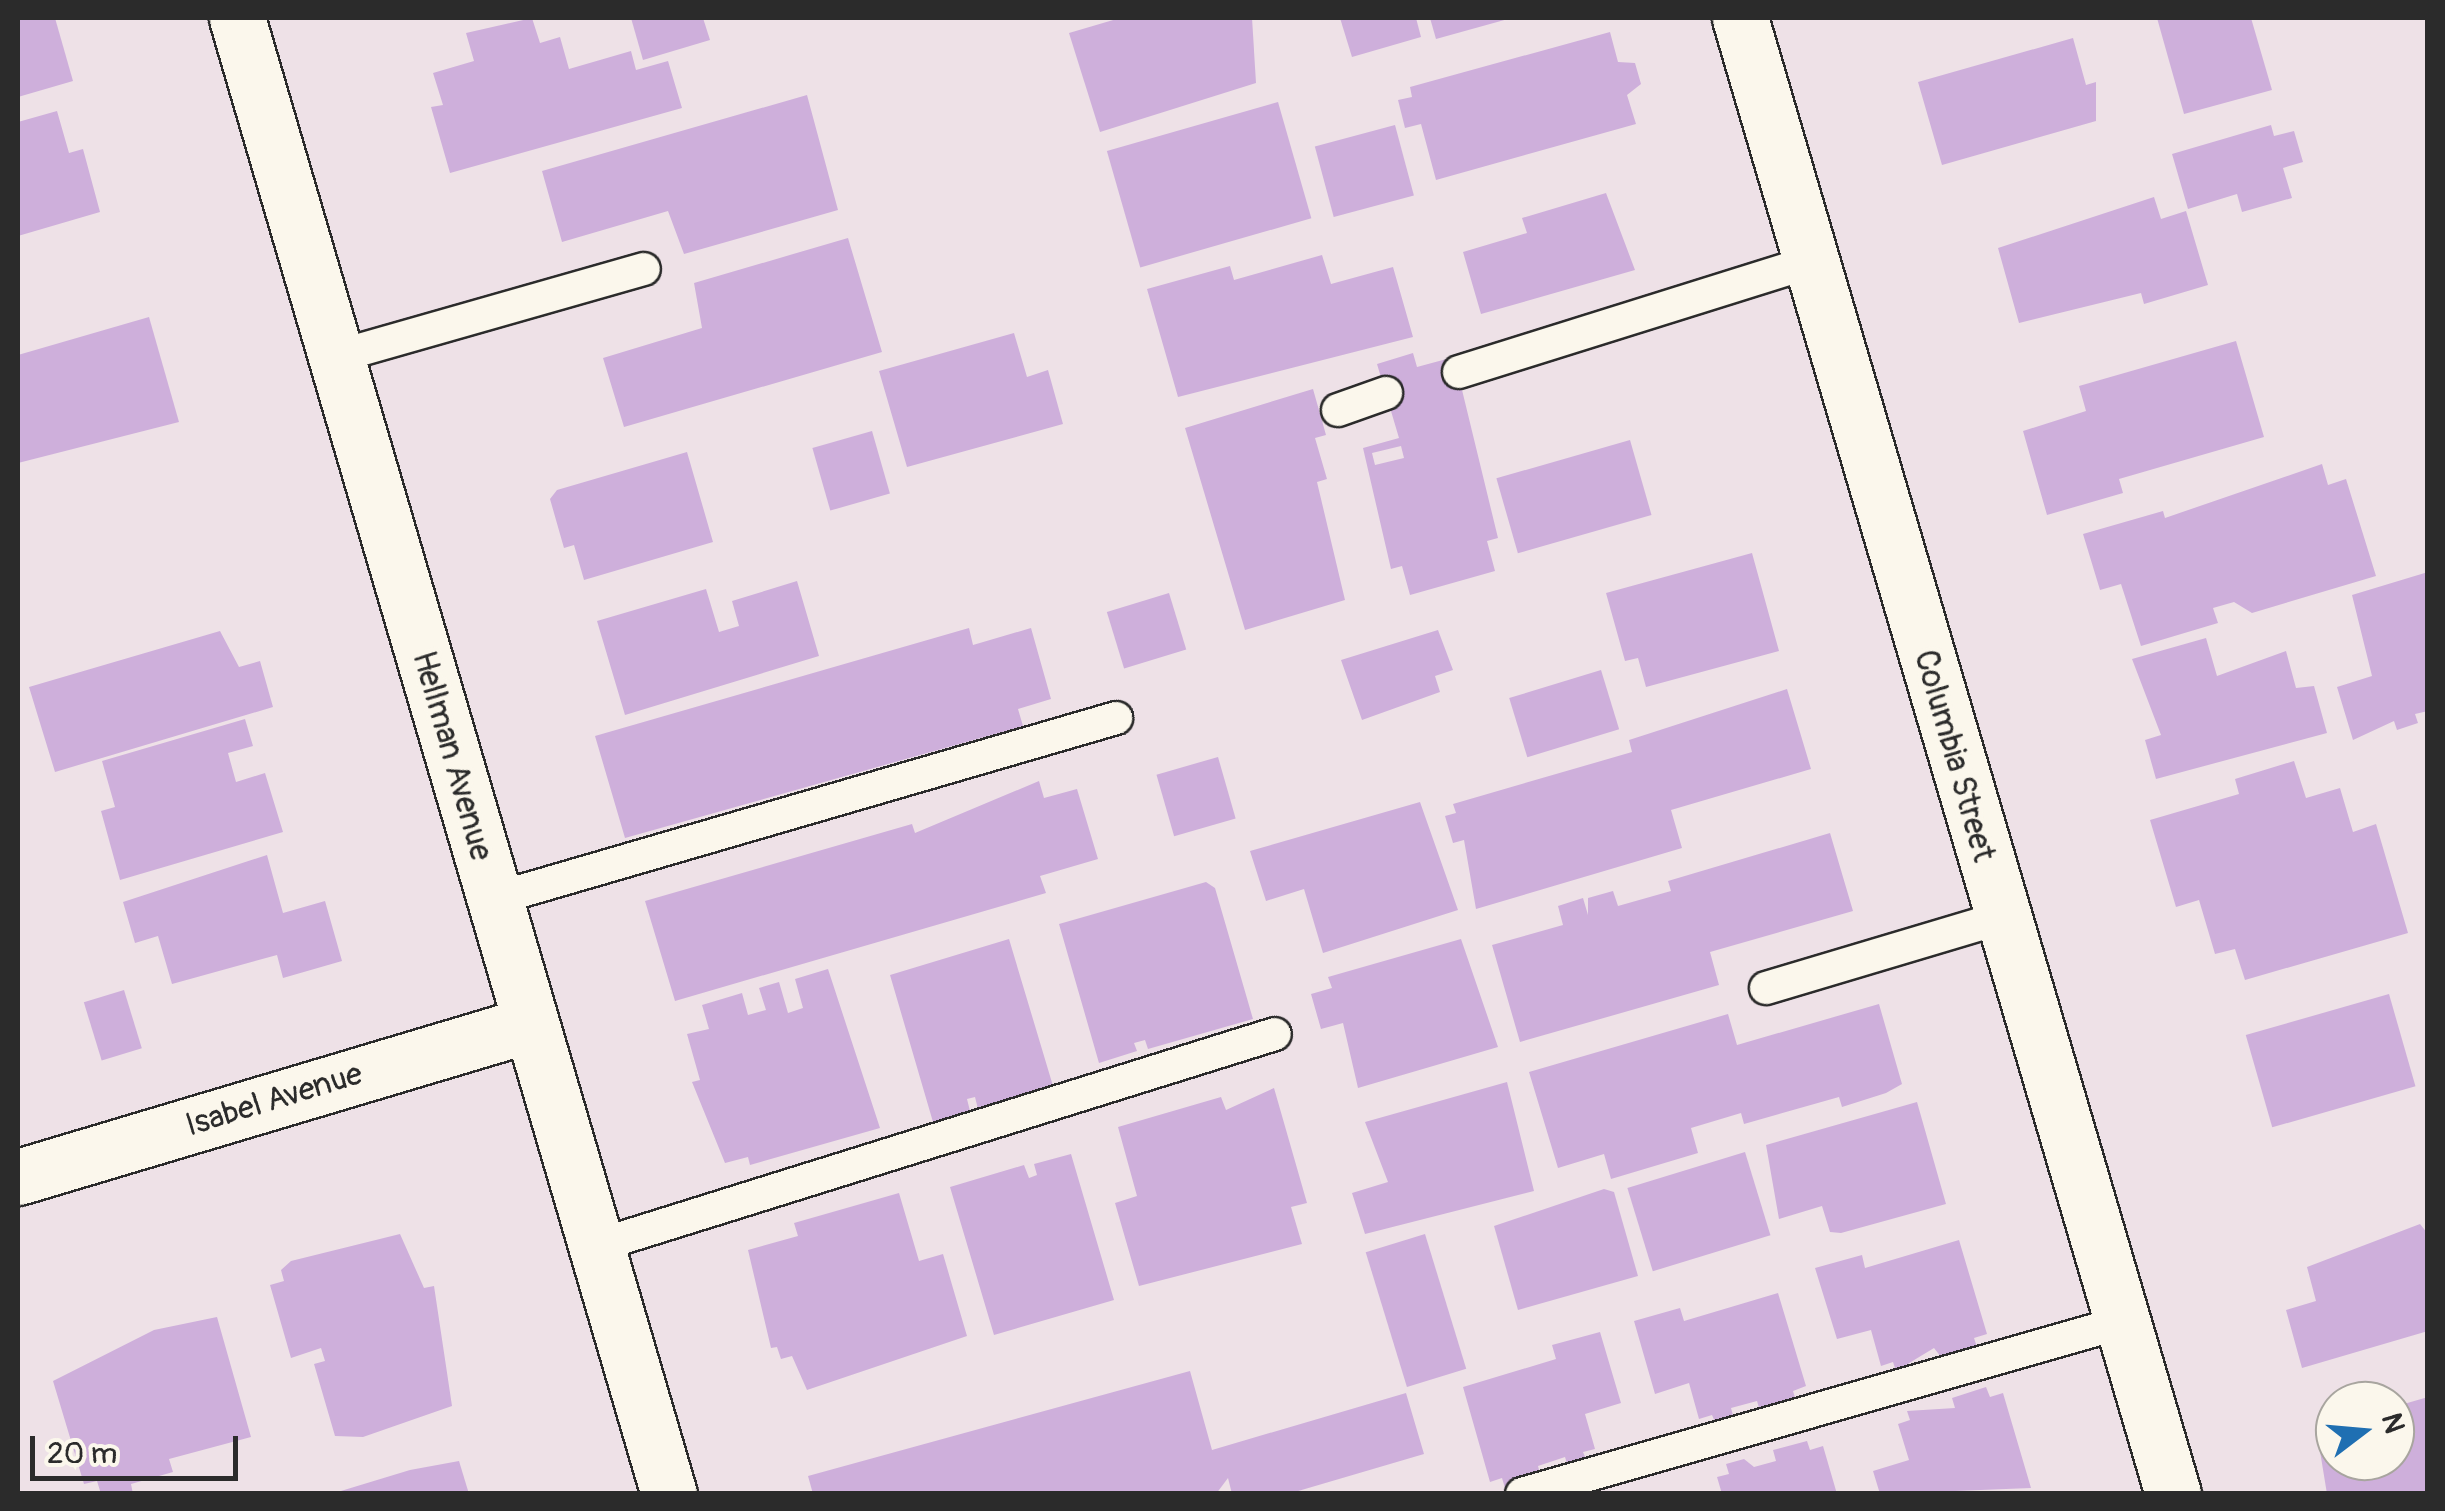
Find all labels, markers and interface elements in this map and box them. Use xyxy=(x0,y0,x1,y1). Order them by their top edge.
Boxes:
street label: Columbia Street xyxy=(1905,646,2003,866)
street label: Hellman Avenue xyxy=(404,647,500,865)
street label: Isabel Avenue xyxy=(181,1055,367,1145)
north arrow xyxy=(2315,1381,2415,1481)
text: N xyxy=(2373,1409,2412,1437)
scale bar xyxy=(35,1416,242,1478)
text: 20 m xyxy=(47,1435,117,1472)

